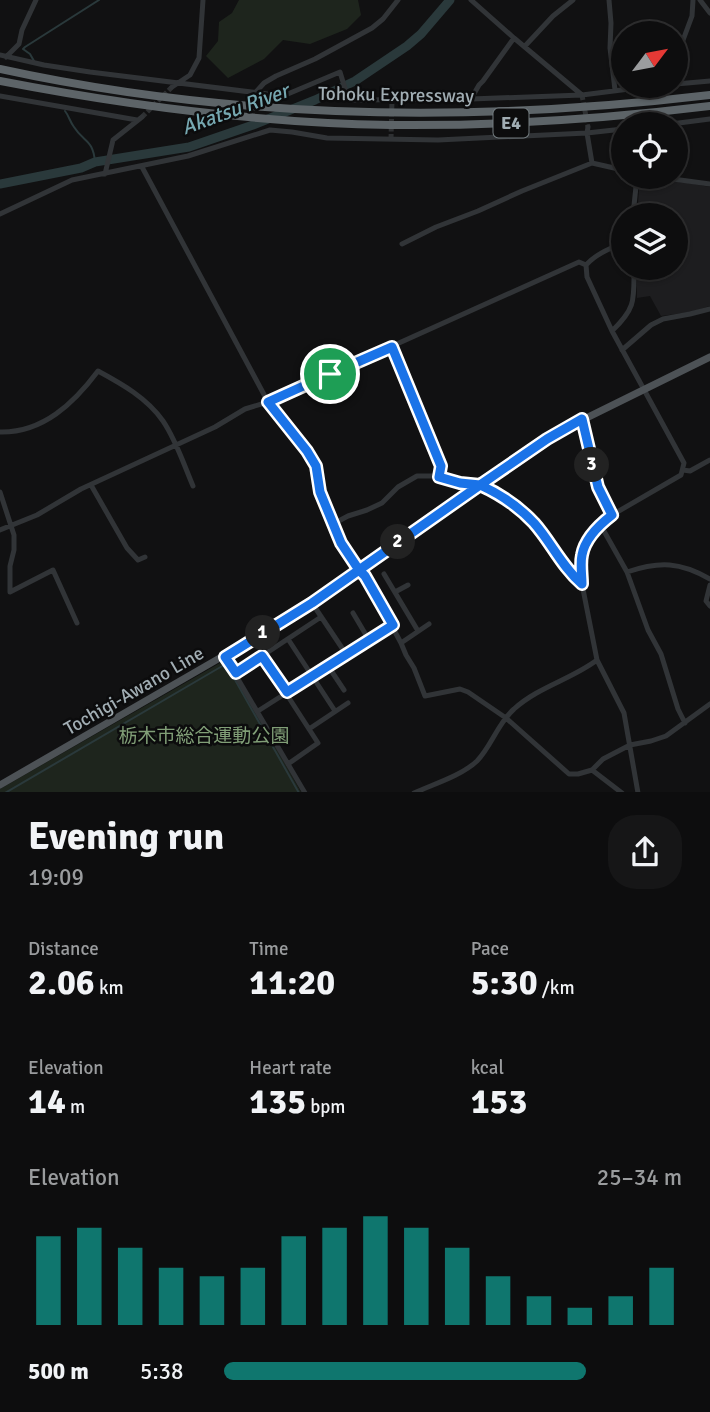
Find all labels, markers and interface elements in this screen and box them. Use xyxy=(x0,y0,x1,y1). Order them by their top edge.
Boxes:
north arrow xyxy=(611,21,688,98)
map controls xyxy=(611,21,688,280)
water label: Akatsu River xyxy=(178,77,295,140)
street label: Tohoku Expressway xyxy=(318,82,474,108)
road number: E4 xyxy=(494,109,528,138)
button: locate xyxy=(611,112,688,189)
button: layers xyxy=(611,203,688,280)
pin xyxy=(300,344,360,404)
icon: arrive xyxy=(311,355,349,393)
pin: 3 xyxy=(574,448,610,482)
text: 3 xyxy=(586,452,597,476)
pin: 2 xyxy=(380,524,416,560)
text: 2 xyxy=(392,529,403,553)
pin: 1 xyxy=(246,616,280,650)
text: 1 xyxy=(257,620,268,644)
street label: Tochigi-Awano Line xyxy=(60,641,208,741)
park label: 栃木市総合運動公園 xyxy=(118,724,290,748)
text: Evening run xyxy=(28,813,224,860)
button: share xyxy=(608,815,682,889)
text: 19:09 xyxy=(28,863,84,892)
text: Distance xyxy=(28,937,99,961)
text: Time xyxy=(249,937,288,961)
text: Pace xyxy=(471,937,509,961)
text: 2.06 xyxy=(28,961,95,1004)
text: 11:20 xyxy=(249,961,335,1004)
text: 5:30 xyxy=(471,961,538,1004)
text: km xyxy=(95,976,124,1000)
text: /km xyxy=(538,976,575,1000)
text: Elevation xyxy=(28,1056,104,1080)
text: Heart rate xyxy=(249,1056,332,1080)
text: kcal xyxy=(471,1056,504,1080)
text: 14 xyxy=(28,1080,66,1123)
text: 135 xyxy=(249,1080,306,1123)
text: 153 xyxy=(471,1080,527,1123)
text: m xyxy=(66,1095,85,1119)
text: bpm xyxy=(306,1095,345,1119)
text: Elevation xyxy=(28,1163,120,1192)
text: 25–34 m xyxy=(597,1163,682,1192)
text: 500 m xyxy=(28,1357,89,1386)
text: 5:38 xyxy=(140,1357,183,1386)

